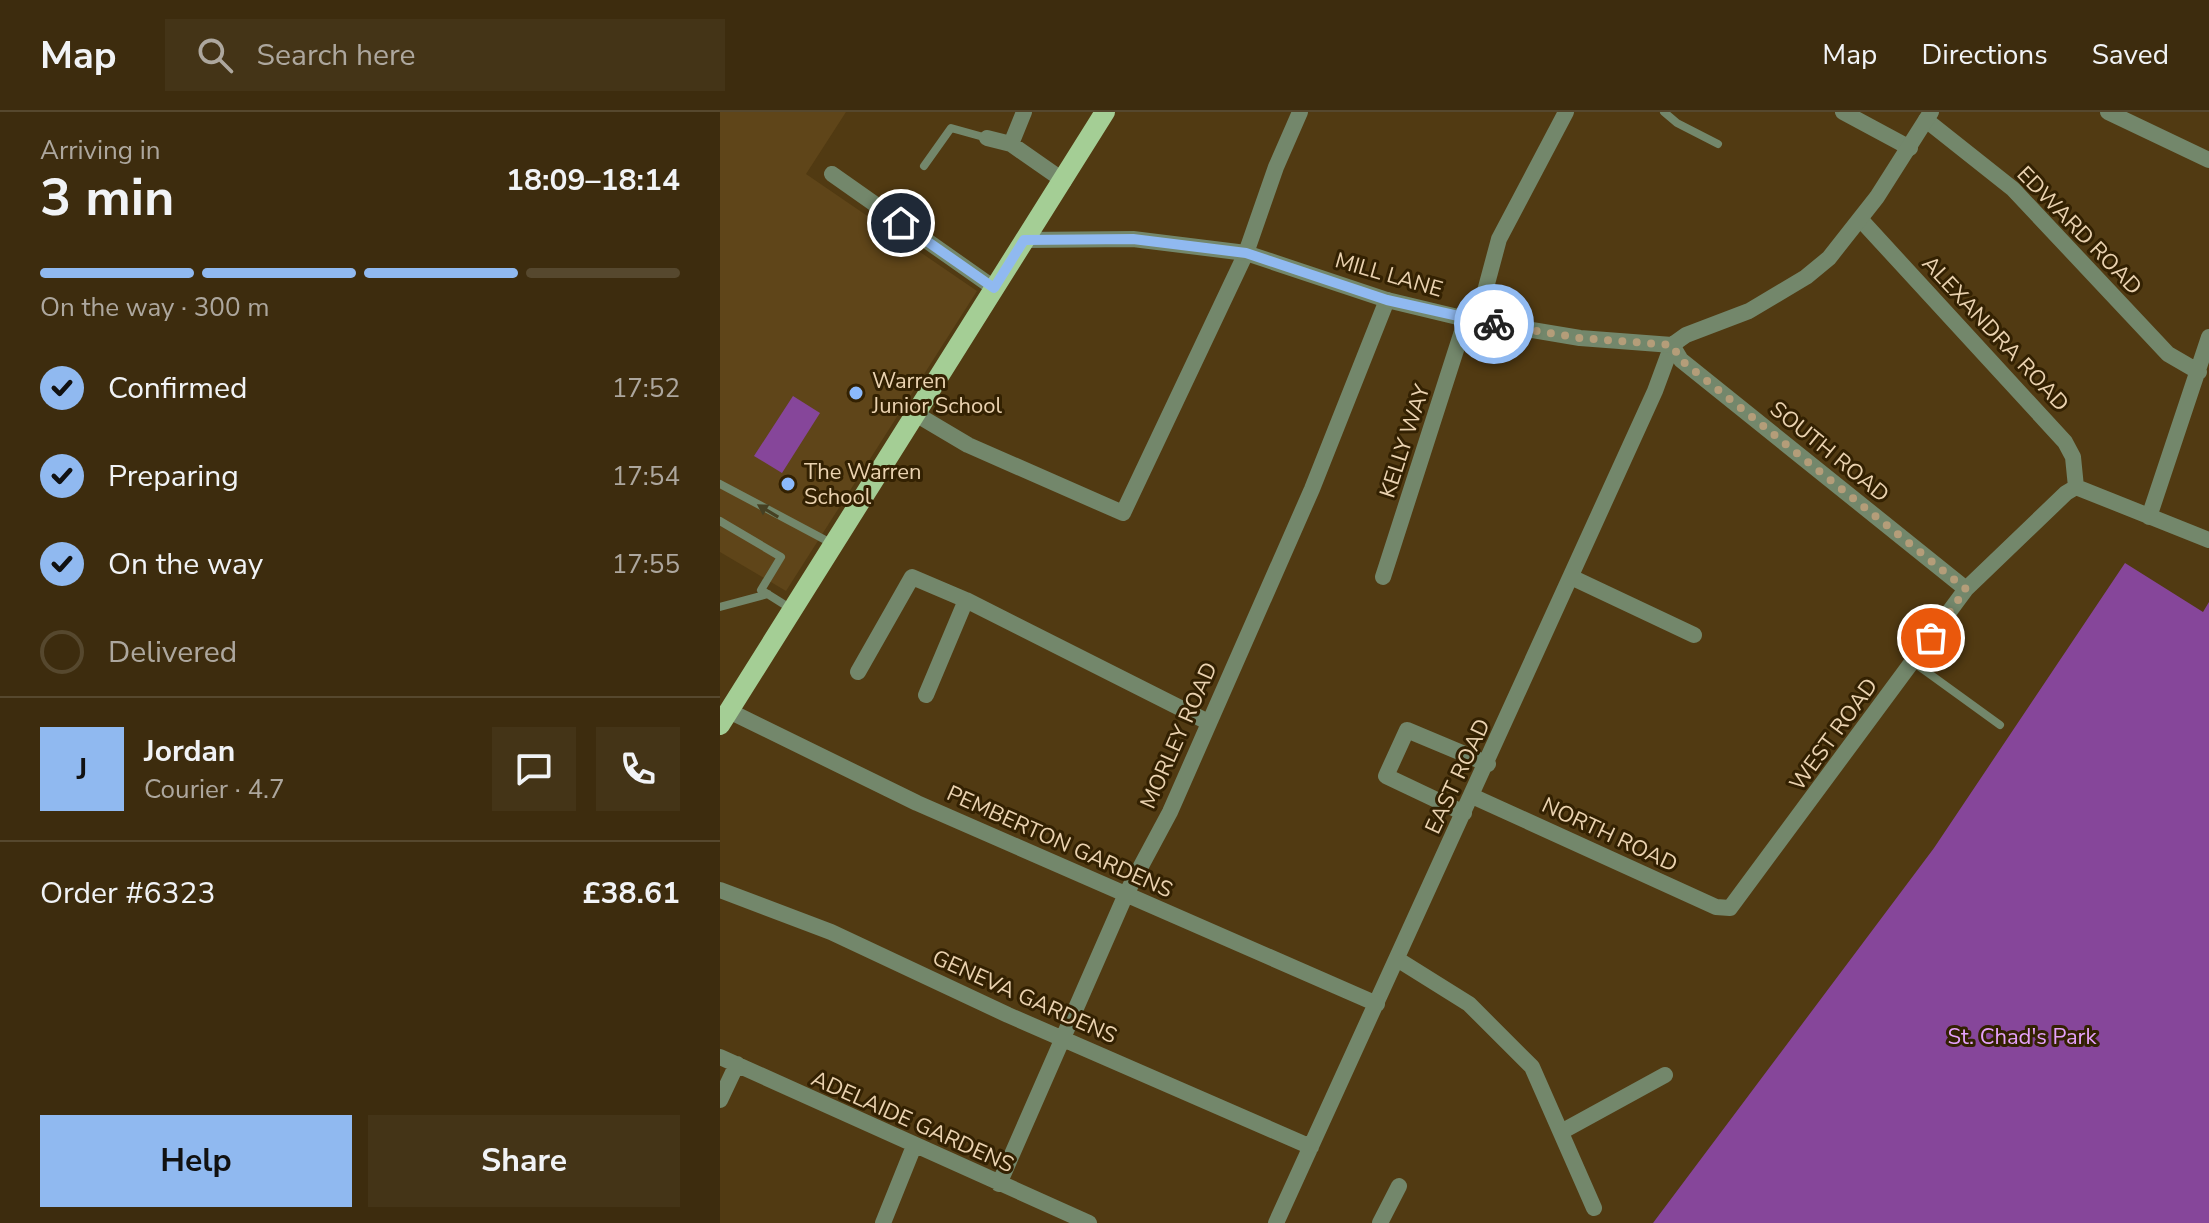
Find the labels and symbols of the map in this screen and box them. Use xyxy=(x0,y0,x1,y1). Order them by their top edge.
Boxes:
street label: EDWARD ROAD xyxy=(2010,160,2148,302)
pin xyxy=(867,189,935,257)
street label: MILL LANE xyxy=(1331,245,1446,305)
street label: ALEXANDRA ROAD xyxy=(1915,249,2075,418)
courier xyxy=(1454,284,1534,364)
place label: Warren Junior School xyxy=(871,366,1003,421)
street label: KELLY WAY xyxy=(1373,380,1438,502)
marker: Warren Junior School xyxy=(847,384,865,402)
street label: SOUTH ROAD xyxy=(1763,394,1895,509)
place label: The Warren School xyxy=(804,457,922,512)
marker: The Warren School xyxy=(779,475,797,493)
one-way arrow xyxy=(757,504,779,518)
pin xyxy=(1897,604,1965,672)
street label: MORLEY ROAD xyxy=(1133,657,1225,813)
street label: WEST ROAD xyxy=(1783,672,1885,797)
street label: EAST ROAD xyxy=(1418,714,1498,839)
street label: PEMBERTON GARDENS xyxy=(942,779,1177,905)
street label: NORTH ROAD xyxy=(1537,790,1682,879)
street label: GENEVA GARDENS xyxy=(928,943,1122,1051)
park label: St. Chad's Park xyxy=(1948,1022,2097,1052)
street label: ADELAIDE GARDENS xyxy=(807,1064,1019,1180)

